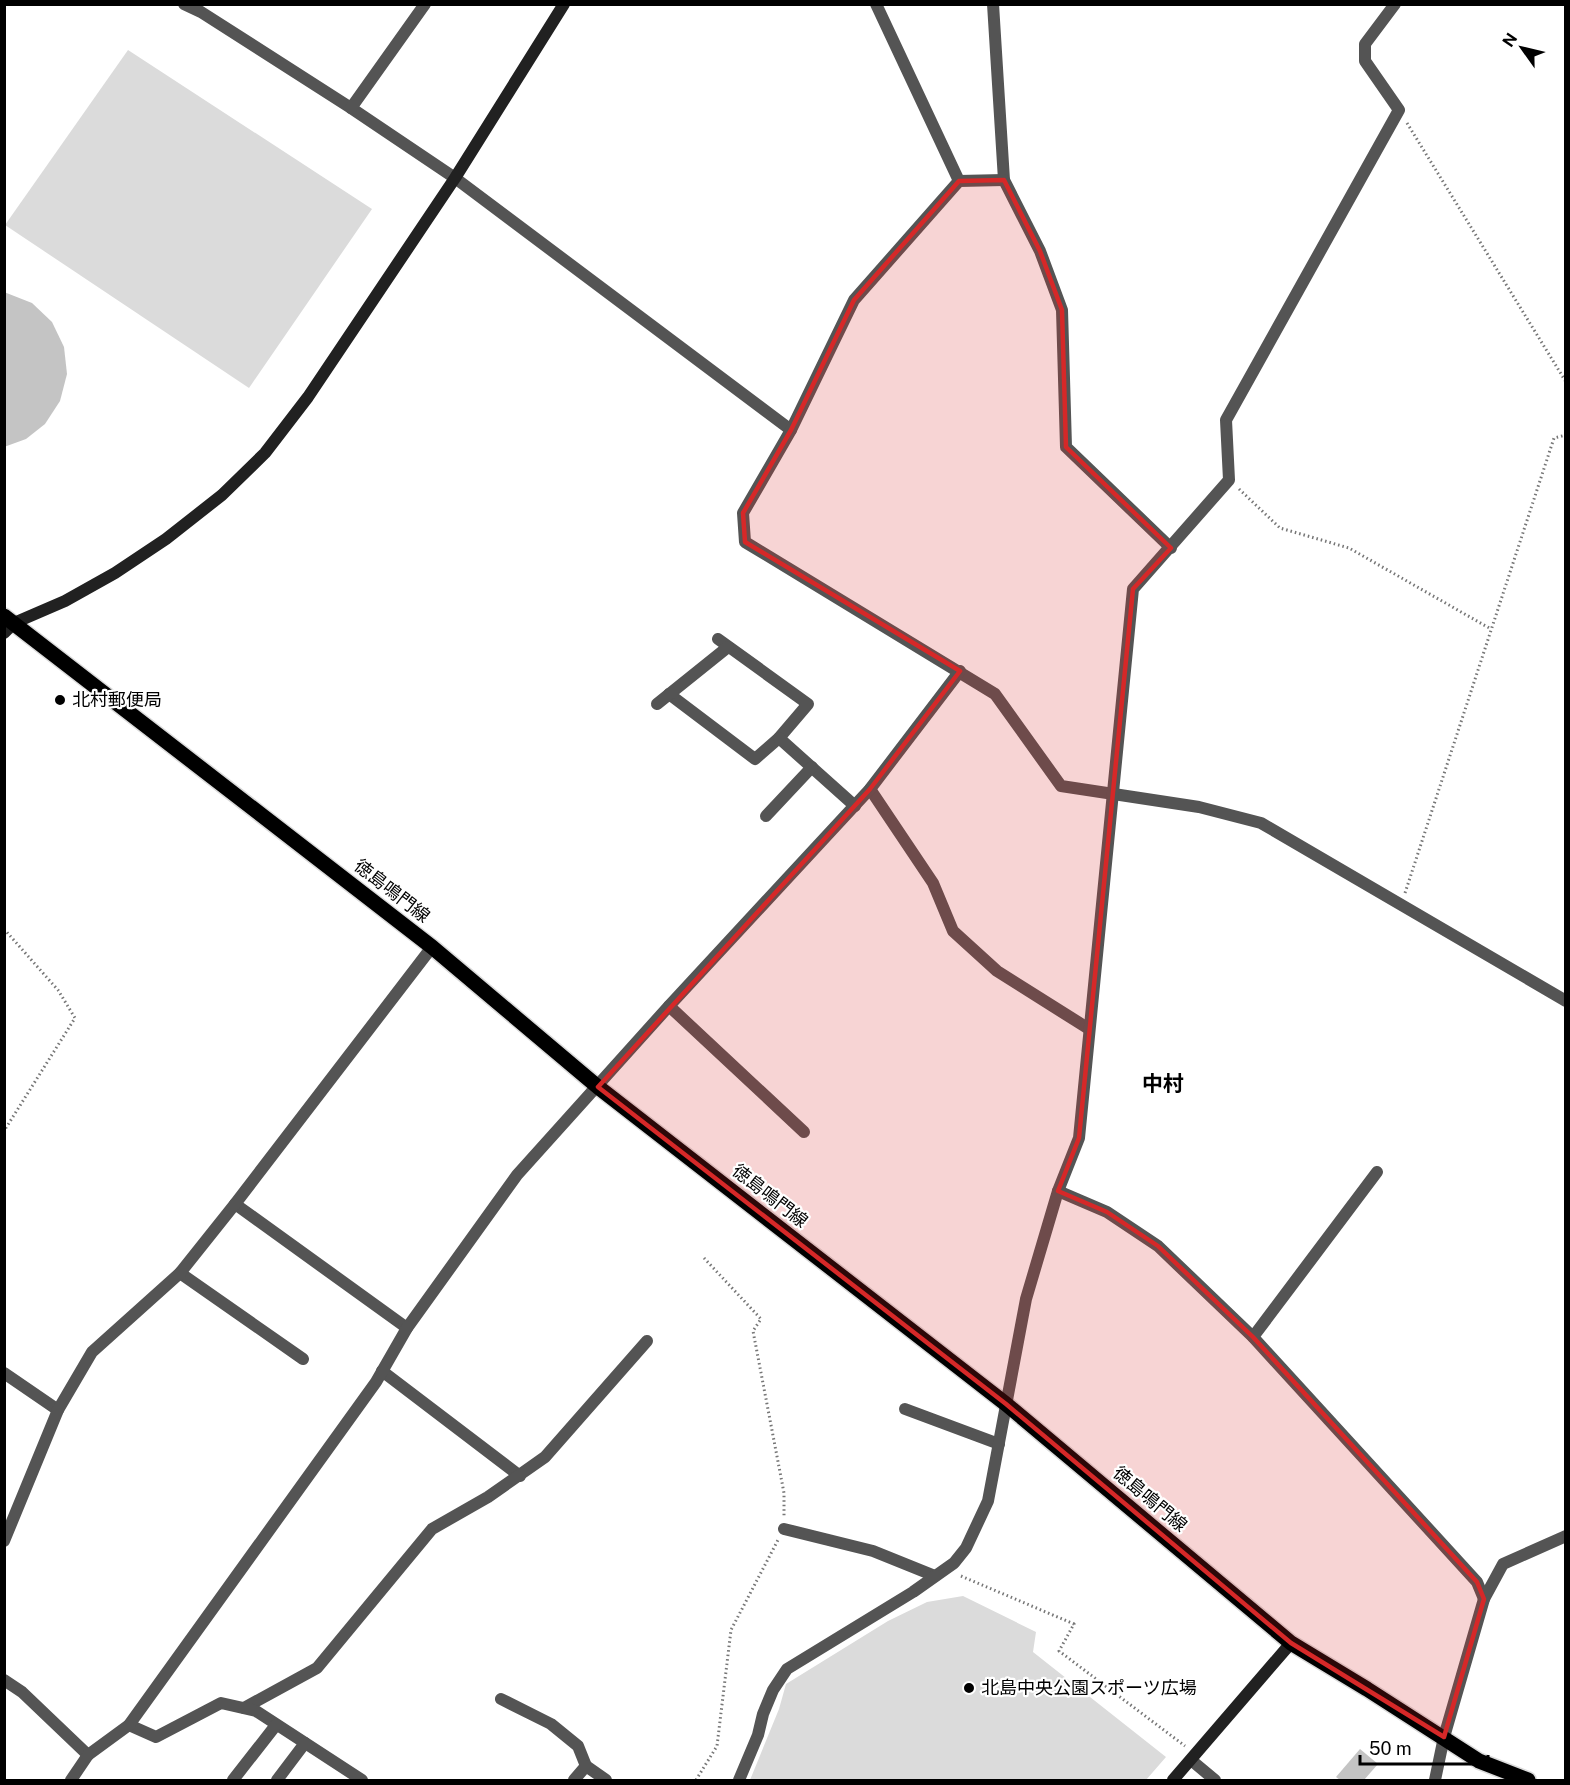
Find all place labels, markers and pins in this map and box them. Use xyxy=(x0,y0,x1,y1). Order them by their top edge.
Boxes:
place label: 北村郵便局 xyxy=(72,689,162,710)
marker: 北村郵便局 xyxy=(53,693,67,707)
place label: 北島中央公園スポーツ広場 xyxy=(981,1677,1197,1698)
marker: 北島中央公園スポーツ広場 xyxy=(962,1681,976,1695)

